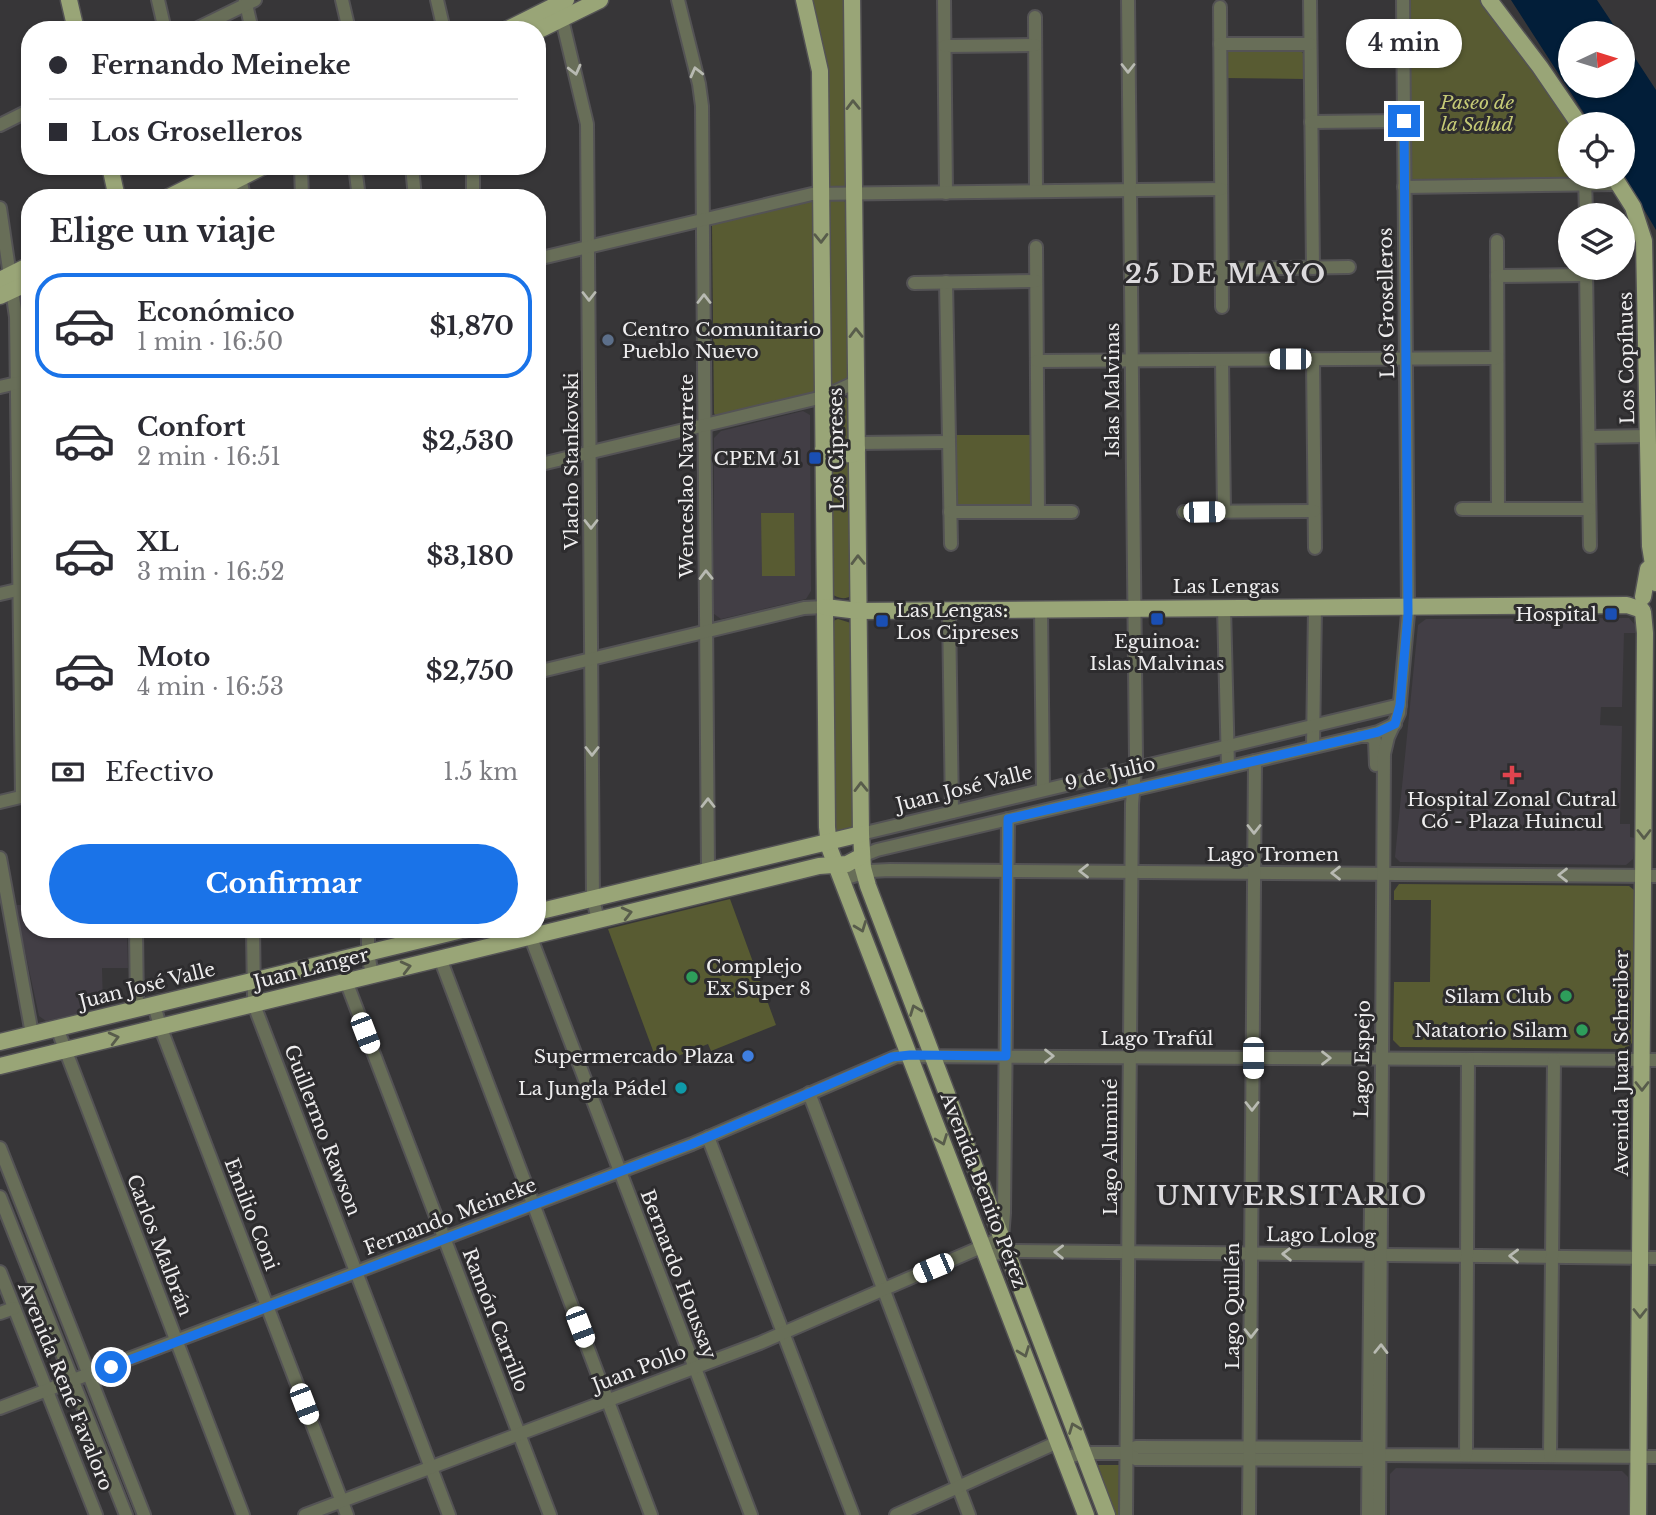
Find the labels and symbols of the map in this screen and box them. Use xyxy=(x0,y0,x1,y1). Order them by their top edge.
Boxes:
callout: 4 min xyxy=(1346,19,1462,68)
north arrow xyxy=(1558,21,1634,98)
one-way arrow xyxy=(1121,63,1136,74)
one-way arrow xyxy=(567,64,581,76)
one-way arrow xyxy=(690,66,704,78)
park label: Paseo de la Salud xyxy=(1439,91,1514,136)
one-way arrow xyxy=(845,99,861,110)
route end xyxy=(1388,105,1420,137)
street label: Los Groselleros xyxy=(1374,227,1399,379)
one-way arrow xyxy=(813,233,829,244)
district label: 25 DE MAYO xyxy=(1125,258,1327,290)
one-way arrow xyxy=(581,291,597,302)
street label: Los Copíhues xyxy=(1614,291,1639,425)
one-way arrow xyxy=(696,293,711,304)
place label: Centro Comunitario Pueblo Nuevo xyxy=(622,318,821,363)
street label: Islas Malvinas xyxy=(1101,323,1124,457)
one-way arrow xyxy=(848,327,863,338)
marker: Centro Comunitario Pueblo Nuevo xyxy=(600,332,616,348)
car xyxy=(1270,349,1312,370)
street label: Vlacho Stankovski xyxy=(560,372,583,551)
street label: Wenceslao Navarrete xyxy=(675,374,698,579)
street label: Los Cipreses xyxy=(824,387,849,511)
place label: CPEM 51 xyxy=(713,447,801,470)
marker: CPEM 51 xyxy=(807,450,823,466)
car xyxy=(1183,501,1226,523)
one-way arrow xyxy=(583,518,598,529)
one-way arrow xyxy=(850,554,866,565)
one-way arrow xyxy=(698,569,714,580)
street label: Las Lengas xyxy=(1173,575,1279,598)
place label: Las Lengas: Los Cipreses xyxy=(896,599,1019,644)
place label: Hospital xyxy=(1516,603,1597,626)
marker: Hospital xyxy=(1603,606,1619,622)
marker: Eguinoa: Islas Malvinas xyxy=(1149,611,1165,627)
marker: Las Lengas: Los Cipreses xyxy=(874,613,890,629)
place label: Eguinoa: Islas Malvinas xyxy=(1090,630,1224,675)
one-way arrow xyxy=(584,746,600,757)
street label: 9 de Julio xyxy=(1063,752,1157,795)
street label: Juan José Valle xyxy=(891,760,1034,817)
marker: Hospital Zonal Cutral Có - Plaza Huincul xyxy=(1502,765,1522,785)
one-way arrow xyxy=(853,782,868,793)
place label: Hospital Zonal Cutral Có - Plaza Huincul xyxy=(1407,788,1617,833)
one-way arrow xyxy=(700,797,716,807)
one-way arrow xyxy=(1246,824,1262,835)
one-way arrow xyxy=(1636,829,1652,840)
street label: Lago Tromen xyxy=(1207,843,1339,866)
one-way arrow xyxy=(1078,863,1089,879)
one-way arrow xyxy=(1330,865,1341,881)
one-way arrow xyxy=(1558,867,1568,883)
one-way arrow xyxy=(621,907,633,921)
one-way arrow xyxy=(853,920,867,932)
street label: Juan Langer xyxy=(248,943,371,995)
street label: Avenida Juan Schreiber xyxy=(1610,950,1633,1177)
place label: Complejo Ex Super 8 xyxy=(706,955,811,1000)
street label: Juan José Valle xyxy=(74,957,217,1014)
one-way arrow xyxy=(400,961,412,975)
marker: Complejo Ex Super 8 xyxy=(684,969,700,985)
place label: Silam Club xyxy=(1444,985,1552,1008)
marker: Silam Club xyxy=(1558,988,1574,1004)
street label: Lago Espejo xyxy=(1350,1000,1375,1118)
one-way arrow xyxy=(909,1004,923,1016)
car xyxy=(348,1010,383,1056)
place label: Natatorio Silam xyxy=(1414,1019,1568,1042)
marker: Natatorio Silam xyxy=(1574,1022,1590,1038)
street label: Lago Trafúl xyxy=(1100,1027,1214,1050)
one-way arrow xyxy=(108,1032,120,1046)
car xyxy=(1243,1037,1264,1079)
street label: Guillermo Rawson xyxy=(279,1041,366,1219)
place label: Supermercado Plaza xyxy=(534,1045,734,1068)
marker: Supermercado Plaza xyxy=(740,1048,756,1064)
one-way arrow xyxy=(1045,1048,1055,1064)
one-way arrow xyxy=(1321,1050,1332,1066)
place label: La Jungla Pádel xyxy=(518,1077,667,1100)
street label: Lago Aluminé xyxy=(1099,1078,1122,1216)
marker: La Jungla Pádel xyxy=(673,1080,689,1096)
one-way arrow xyxy=(1634,1081,1649,1092)
street label: Avenida Benito Pérez xyxy=(935,1088,1031,1291)
one-way arrow xyxy=(1244,1101,1260,1111)
one-way arrow xyxy=(934,1133,948,1145)
street label: Emilio Coni xyxy=(220,1155,284,1274)
street label: Carlos Malbrán xyxy=(122,1171,197,1319)
street label: Fernando Meineke xyxy=(361,1173,540,1260)
district label: UNIVERSITARIO xyxy=(1156,1180,1428,1212)
street label: Bernardo Houssay xyxy=(636,1186,721,1362)
street label: Lago Lolog xyxy=(1266,1223,1377,1248)
street label: Lago Quillén xyxy=(1221,1242,1244,1370)
one-way arrow xyxy=(1054,1244,1064,1260)
street label: Ramón Carrillo xyxy=(458,1245,534,1395)
one-way arrow xyxy=(1281,1246,1292,1262)
one-way arrow xyxy=(1509,1248,1519,1264)
car xyxy=(910,1250,957,1286)
street label: Avenida René Favaloro xyxy=(13,1278,118,1494)
car xyxy=(563,1304,598,1350)
one-way arrow xyxy=(1632,1309,1648,1319)
one-way arrow xyxy=(1243,1328,1259,1339)
street label: Juan Pollo xyxy=(586,1340,689,1398)
one-way arrow xyxy=(1373,1343,1389,1354)
one-way arrow xyxy=(1015,1346,1029,1358)
route start xyxy=(95,1351,127,1383)
car xyxy=(287,1381,322,1427)
one-way arrow xyxy=(1069,1423,1083,1435)

